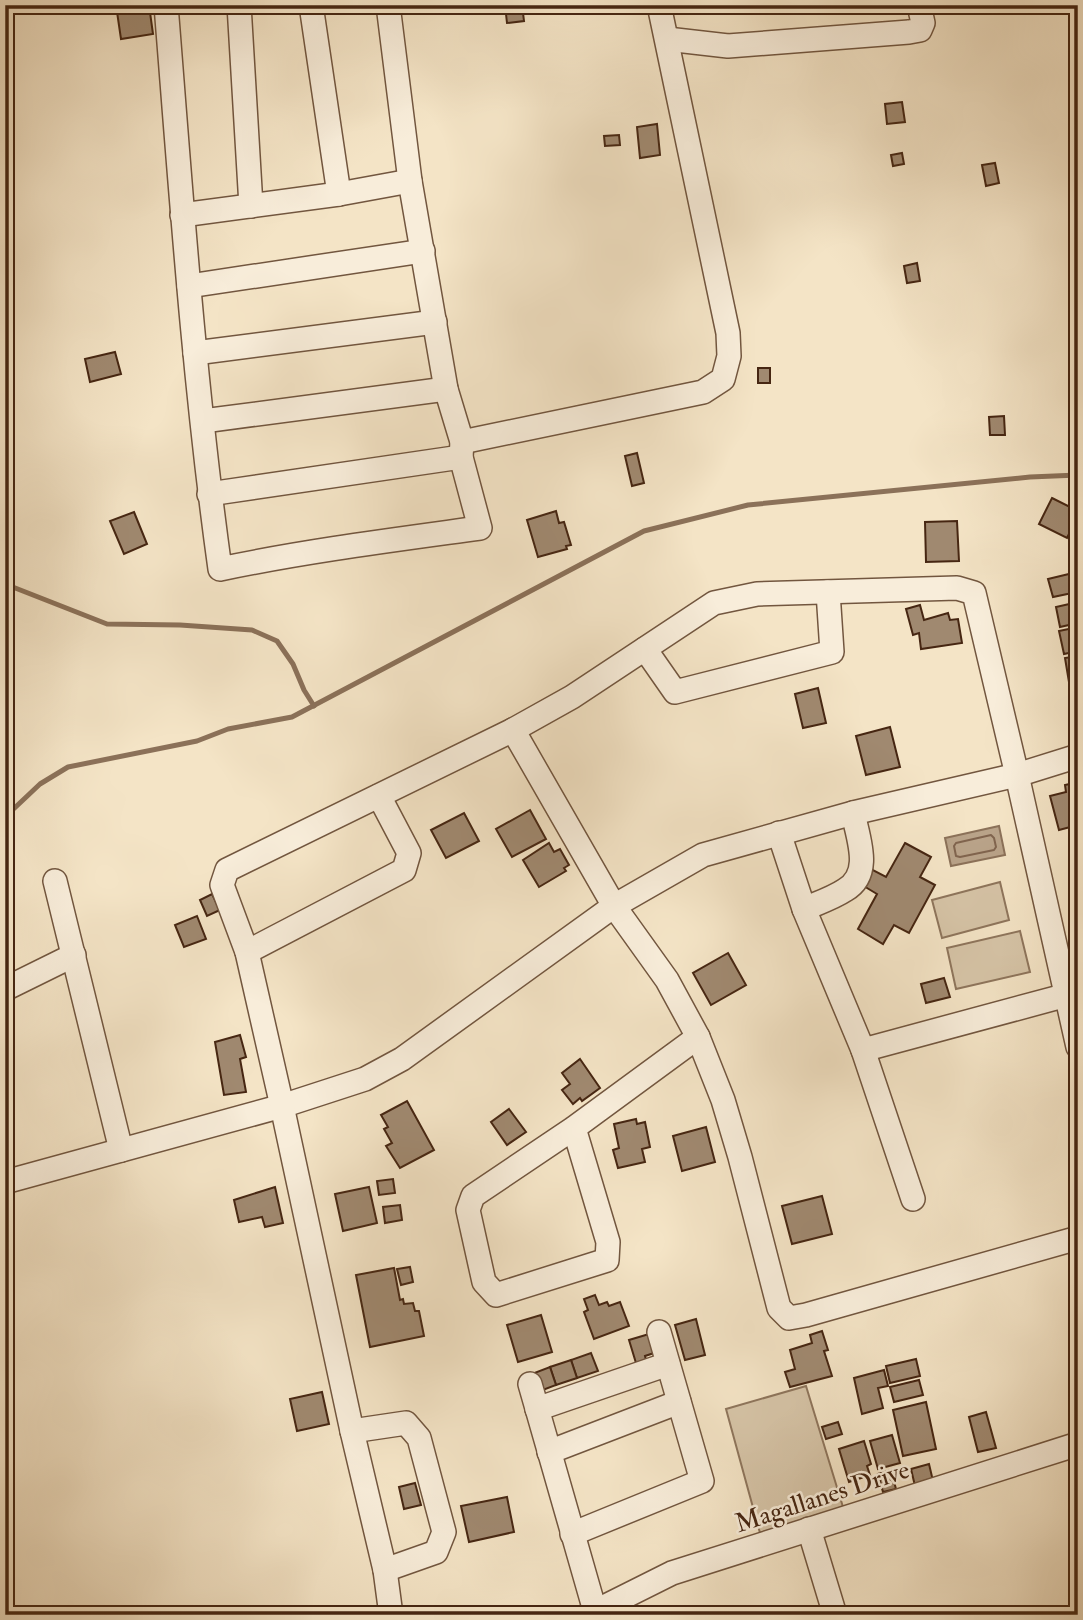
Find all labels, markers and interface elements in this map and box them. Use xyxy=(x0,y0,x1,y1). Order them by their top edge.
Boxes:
street label: Magallanes Drive xyxy=(731,1454,914,1540)

